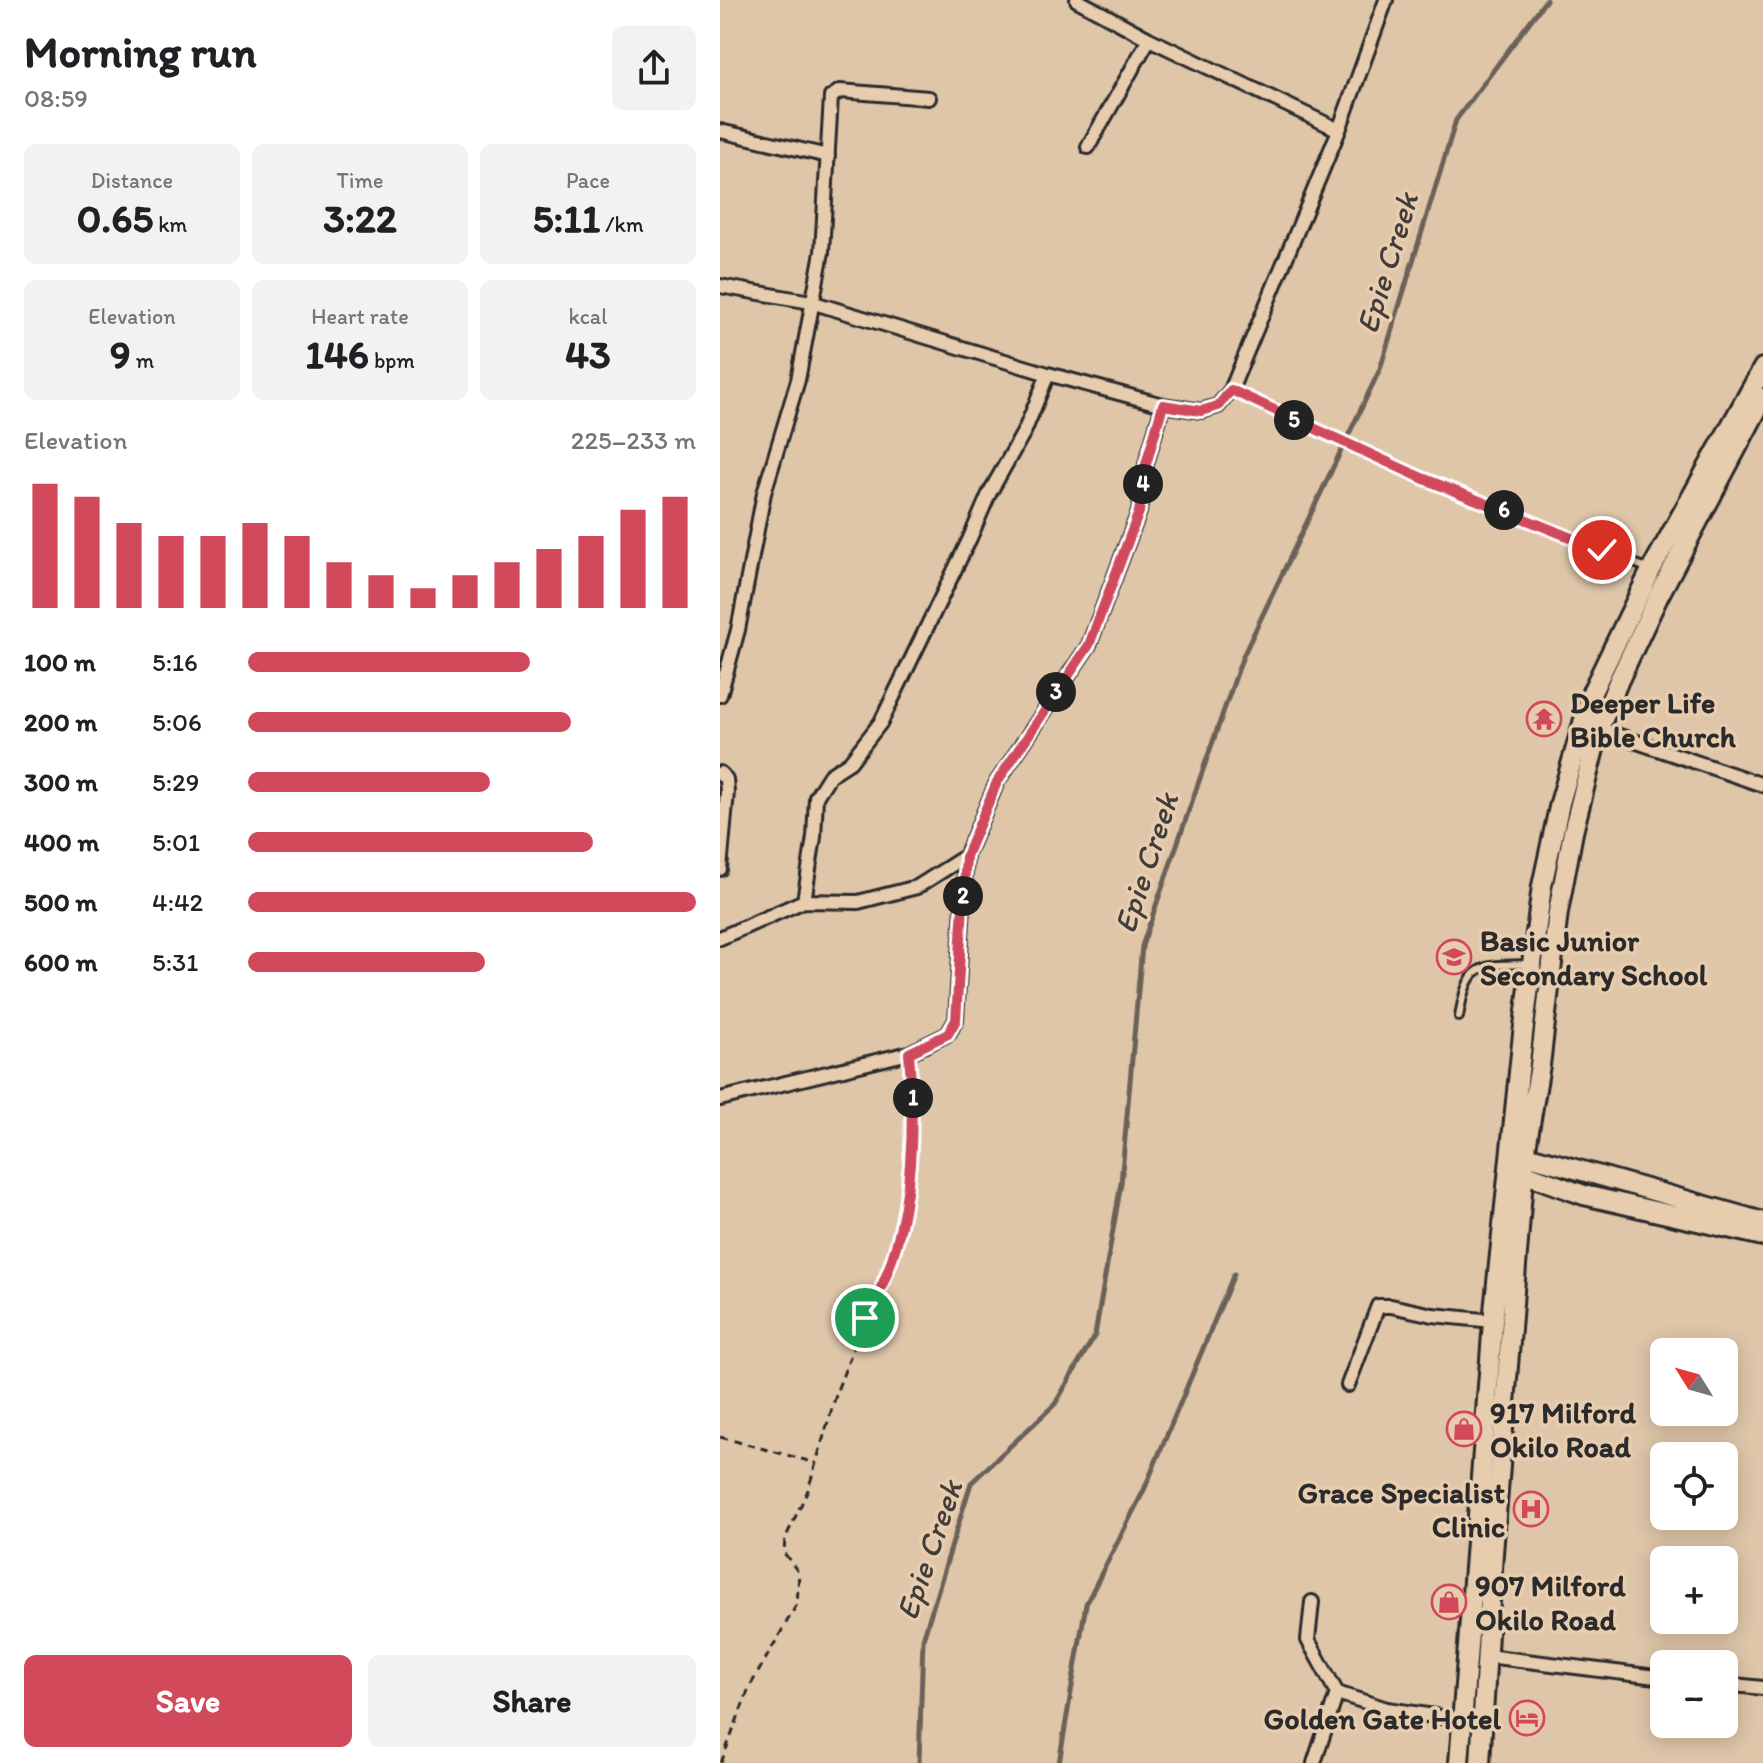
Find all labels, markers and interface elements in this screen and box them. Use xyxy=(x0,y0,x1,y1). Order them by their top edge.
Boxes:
text: Morning run xyxy=(24,25,257,78)
button: share xyxy=(612,26,696,110)
text: 08:59 xyxy=(24,82,88,114)
text: Distance xyxy=(91,167,173,194)
text: Time xyxy=(337,167,383,194)
text: Pace xyxy=(566,167,610,194)
water label: Epie Creek xyxy=(1348,187,1427,338)
text: 0.65 xyxy=(77,194,153,242)
text: 3:22 xyxy=(323,194,397,242)
text: 5:11 xyxy=(532,194,600,242)
text: km xyxy=(153,211,187,238)
text: /km xyxy=(600,211,644,238)
text: Elevation xyxy=(88,303,176,330)
text: Heart rate xyxy=(311,303,409,330)
text: kcal xyxy=(568,303,608,330)
text: 9 xyxy=(110,330,131,378)
text: 146 xyxy=(305,330,369,378)
text: 43 xyxy=(565,330,611,378)
text: m xyxy=(131,347,154,374)
text: bpm xyxy=(369,347,415,374)
pin: 5 xyxy=(1274,400,1314,440)
text: 5 xyxy=(1288,406,1300,433)
text: Elevation xyxy=(24,424,127,456)
text: 225–233 m xyxy=(571,424,696,456)
pin: 4 xyxy=(1123,464,1163,504)
text: 4 xyxy=(1136,470,1150,497)
pin: 6 xyxy=(1484,490,1524,530)
text: 6 xyxy=(1498,496,1510,523)
pin xyxy=(1568,516,1636,584)
icon: check xyxy=(1580,528,1624,572)
text: 100 m xyxy=(24,646,96,678)
text: 5:16 xyxy=(152,646,198,678)
pin: 3 xyxy=(1036,672,1076,712)
text: 3 xyxy=(1050,678,1062,705)
place label: Deeper Life Bible Church xyxy=(1570,684,1737,755)
temple icon: Deeper Life Bible Church xyxy=(1525,700,1563,738)
text: 200 m xyxy=(24,706,97,738)
text: 5:06 xyxy=(152,706,202,738)
text: 300 m xyxy=(24,766,98,798)
text: 5:29 xyxy=(152,766,199,798)
water label: Epie Creek xyxy=(1106,787,1187,938)
text: 400 m xyxy=(24,826,99,858)
text: 5:01 xyxy=(152,826,200,858)
pin: 2 xyxy=(943,876,983,916)
text: 2 xyxy=(957,882,969,909)
text: 500 m xyxy=(24,886,97,918)
text: 4:42 xyxy=(152,886,203,918)
place label: Basic Junior Secondary School xyxy=(1480,922,1708,993)
school or university icon: Basic Junior Secondary School xyxy=(1435,938,1473,976)
text: 600 m xyxy=(24,946,98,978)
text: 5:31 xyxy=(152,946,198,978)
pin: 1 xyxy=(893,1078,933,1118)
text: 1 xyxy=(908,1084,918,1111)
pin xyxy=(831,1284,899,1352)
icon: arrive xyxy=(843,1296,887,1340)
north arrow xyxy=(1650,1338,1738,1426)
map controls xyxy=(1650,1338,1738,1738)
place label: 917 Milford Okilo Road xyxy=(1490,1394,1636,1465)
shop icon: 917 Milford Okilo Road xyxy=(1445,1410,1483,1448)
button: locate xyxy=(1650,1442,1738,1530)
water label: Epie Creek xyxy=(887,1474,971,1625)
place label: Grace Specialist Clinic xyxy=(1298,1474,1505,1545)
hospital icon: Grace Specialist Clinic xyxy=(1512,1490,1550,1528)
button: + xyxy=(1650,1546,1738,1634)
place label: 907 Milford Okilo Road xyxy=(1475,1567,1626,1638)
shop icon: 907 Milford Okilo Road xyxy=(1430,1583,1468,1621)
button: − xyxy=(1650,1650,1738,1738)
button: Save xyxy=(24,1655,352,1747)
button: Share xyxy=(368,1655,696,1747)
hotel icon: Golden Gate Hotel xyxy=(1508,1699,1546,1737)
place label: Golden Gate Hotel xyxy=(1264,1700,1502,1737)

